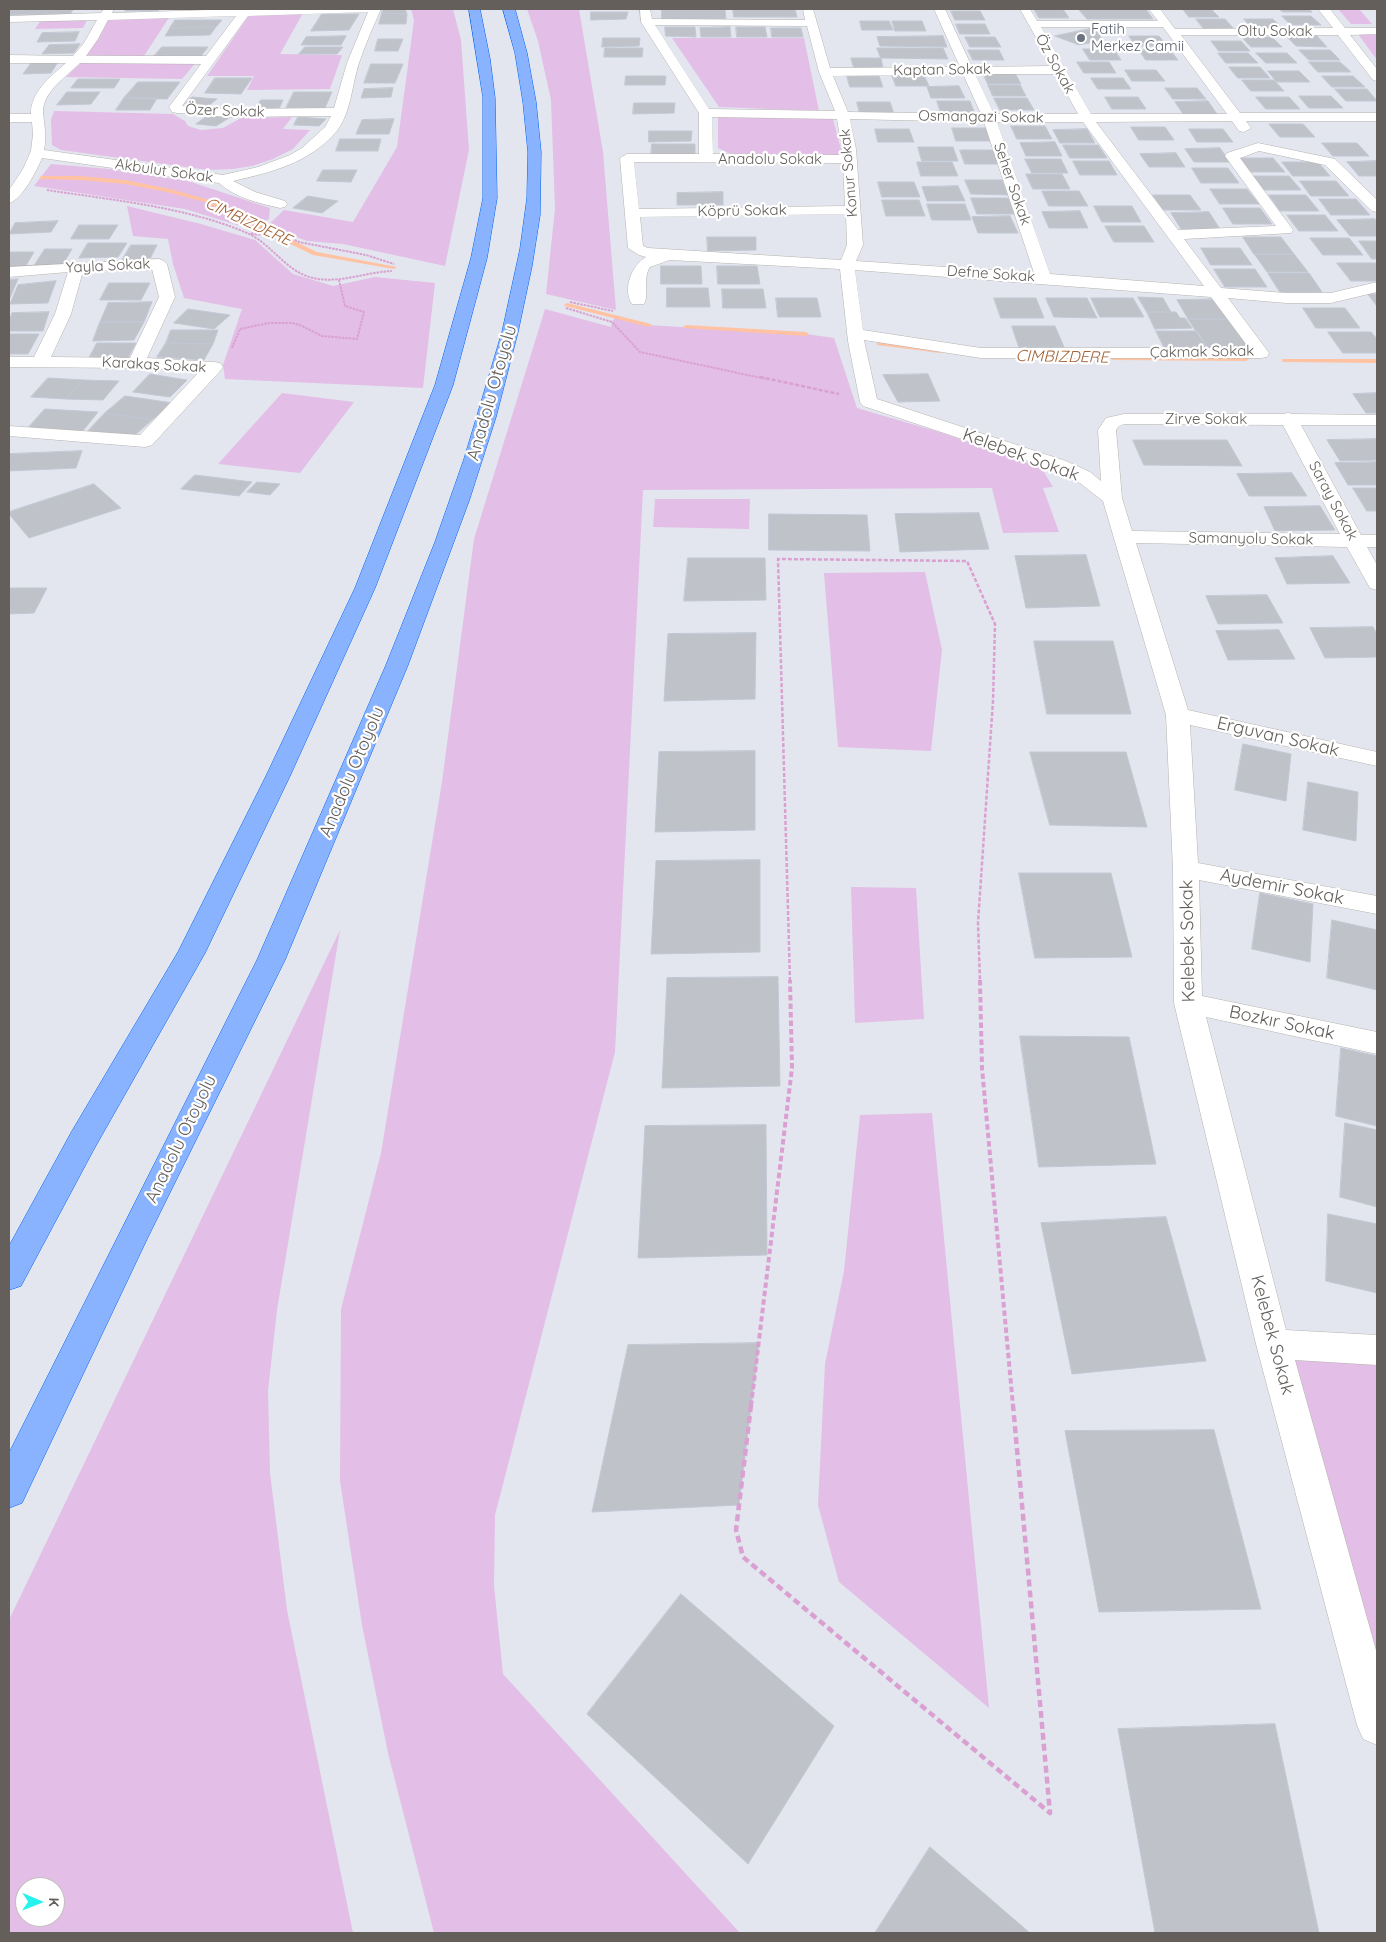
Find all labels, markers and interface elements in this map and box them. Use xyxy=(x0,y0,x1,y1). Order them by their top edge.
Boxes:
place label: Fatih Merkez Camii xyxy=(1091,20,1184,55)
street label: Oltu Sokak xyxy=(1237,22,1313,40)
street label: Öz Sokak xyxy=(1031,31,1079,97)
marker: Fatih Merkez Camii xyxy=(1075,32,1087,44)
street label: Kaptan Sokak xyxy=(893,60,991,80)
street label: Özer Sokak xyxy=(185,101,265,121)
street label: Osmangazi Sokak xyxy=(918,107,1044,127)
street label: Konur Sokak xyxy=(836,128,862,218)
street label: Seher Sokak xyxy=(989,140,1035,228)
street label: Anadolu Sokak xyxy=(718,150,822,168)
street label: Akbulut Sokak xyxy=(114,155,214,187)
water label: CIMBIZDERE xyxy=(202,194,294,250)
street label: Köprü Sokak xyxy=(697,201,787,221)
street label: Yayla Sokak xyxy=(65,255,151,277)
street label: Defne Sokak xyxy=(946,262,1036,286)
street label: Anadolu Otoyolu xyxy=(462,323,522,463)
street label: Çakmak Sokak xyxy=(1150,342,1254,362)
water label: CIMBIZDERE xyxy=(1015,347,1109,367)
street label: Karakaş Sokak xyxy=(101,353,207,377)
street label: Zirve Sokak xyxy=(1165,410,1247,428)
street label: Kelebek Sokak xyxy=(960,424,1082,486)
street label: Saray Sokak xyxy=(1305,458,1361,544)
street label: Samanyolu Sokak xyxy=(1188,529,1314,549)
street label: Anadolu Otoyolu xyxy=(315,703,389,841)
street label: Erguvan Sokak xyxy=(1215,712,1341,762)
street label: Aydemir Sokak xyxy=(1218,864,1346,910)
street label: Kelebek Sokak xyxy=(1176,879,1200,1003)
street label: Bozkır Sokak xyxy=(1227,1001,1337,1045)
street label: Anadolu Otoyolu xyxy=(141,1071,221,1207)
street label: Kelebek Sokak xyxy=(1246,1273,1298,1397)
north arrow xyxy=(15,1877,65,1927)
text: K xyxy=(45,1897,63,1907)

